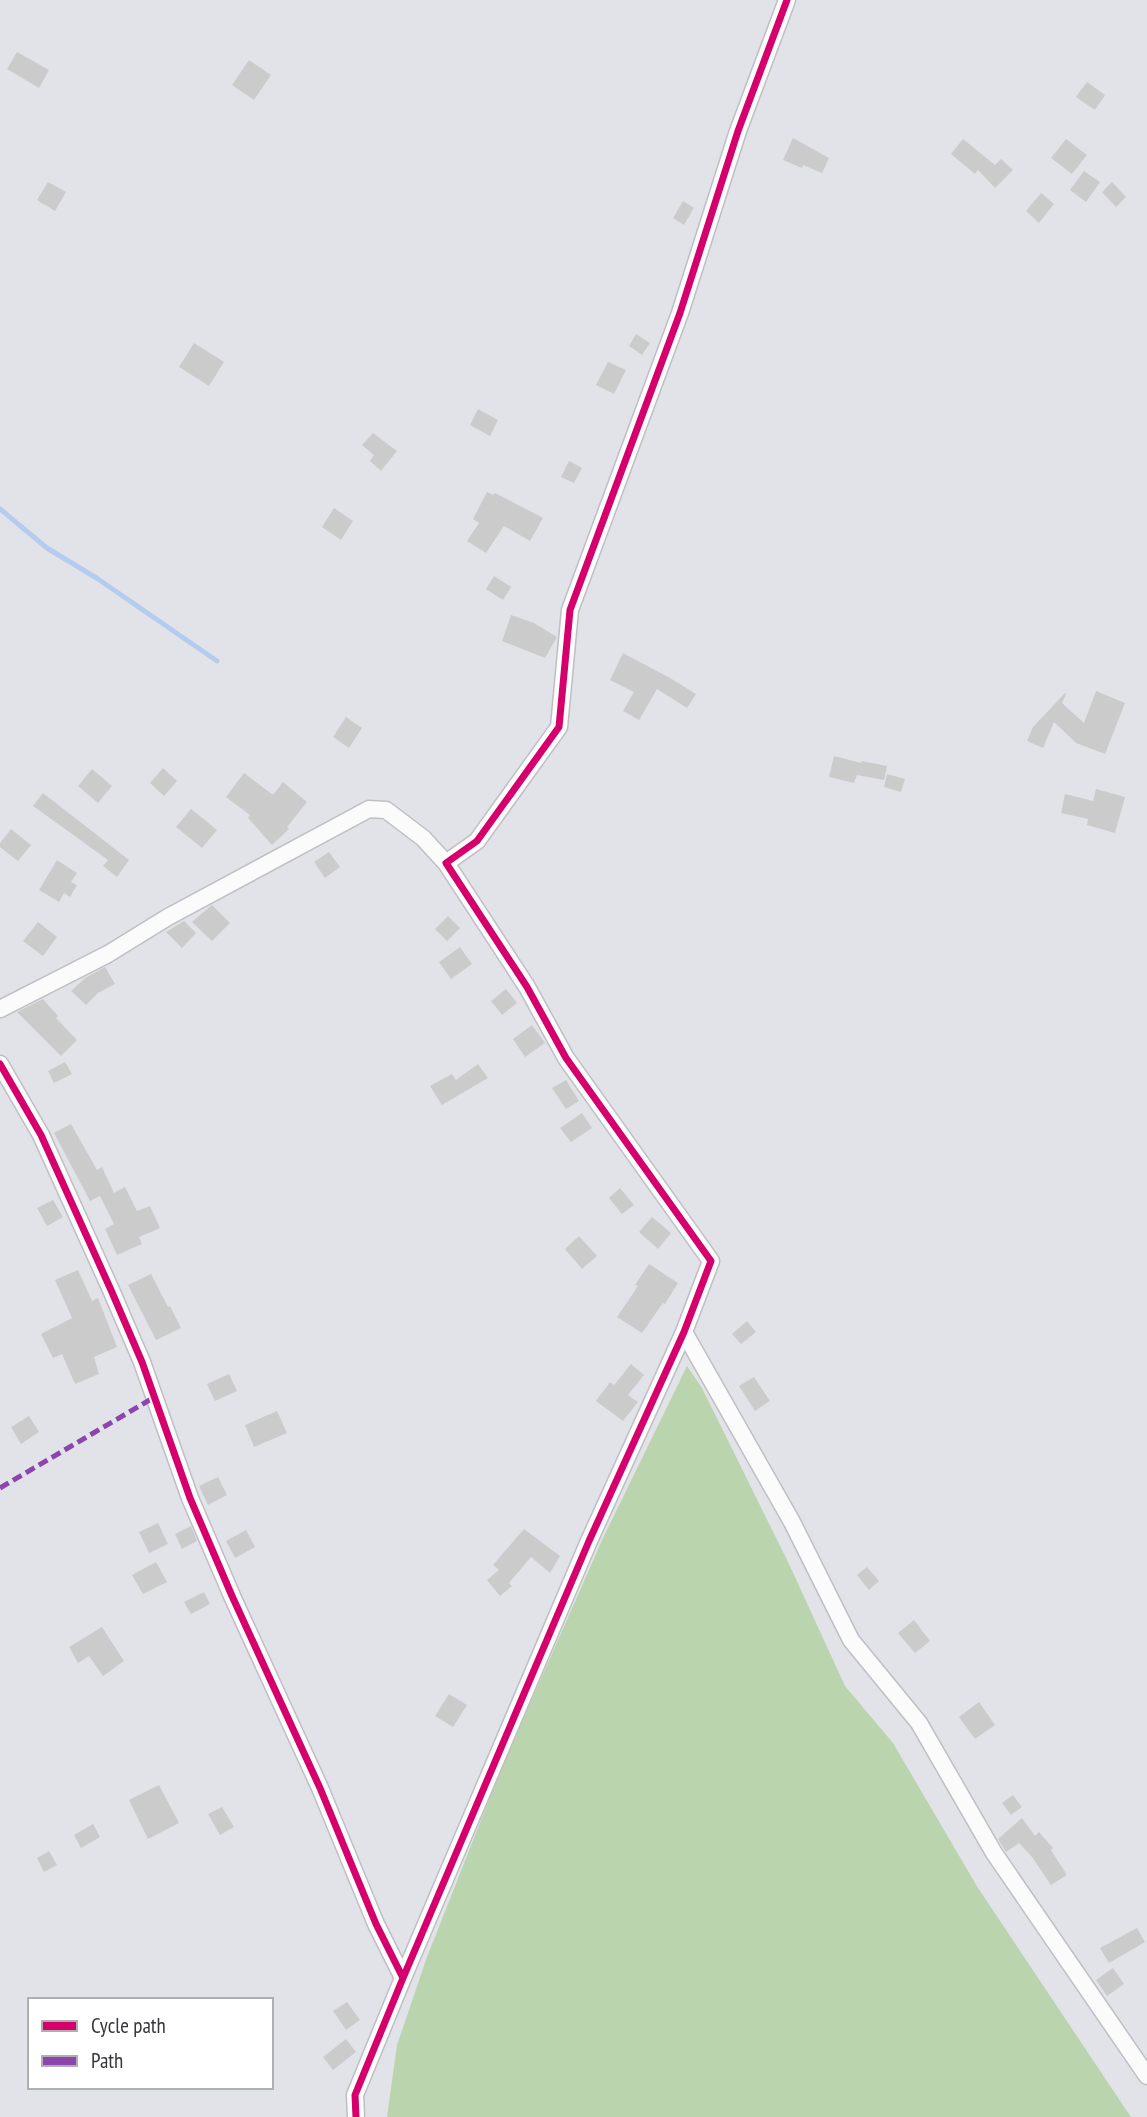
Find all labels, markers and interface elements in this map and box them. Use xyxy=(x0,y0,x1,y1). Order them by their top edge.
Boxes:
legend xyxy=(28,1998,273,2089)
text: Cycle path xyxy=(91,2012,166,2039)
text: Path xyxy=(91,2047,123,2074)

